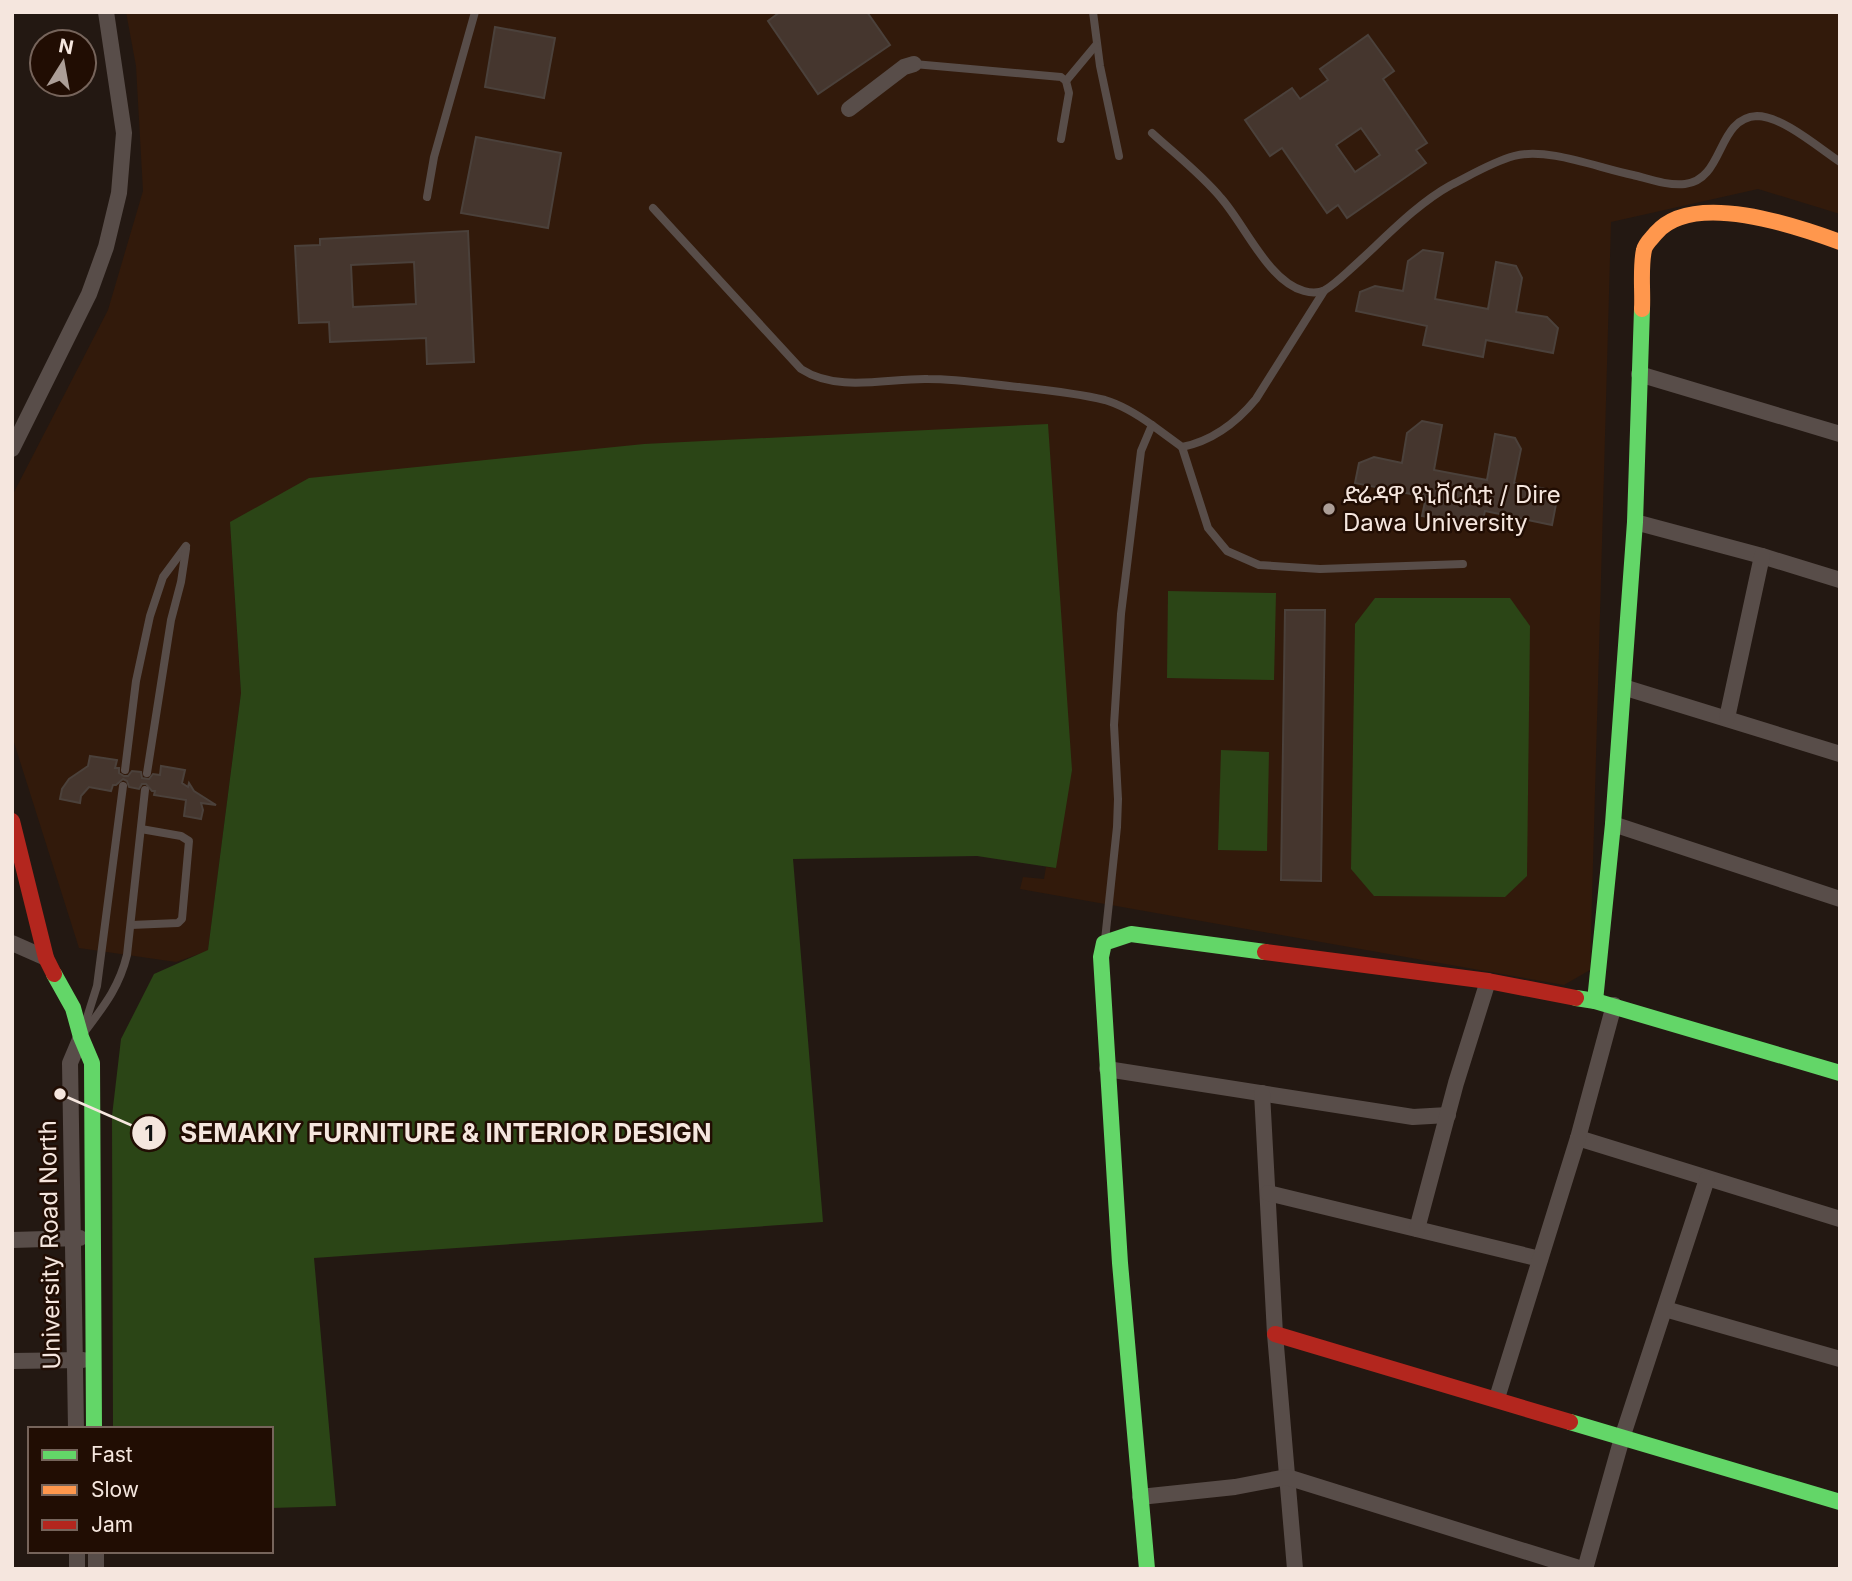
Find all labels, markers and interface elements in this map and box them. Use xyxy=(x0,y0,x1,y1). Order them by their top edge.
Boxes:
north arrow xyxy=(28,28,98,98)
text: N xyxy=(57,34,75,59)
place label: ድሬዳዋ ዩኒቨርሲቲ / Dire Dawa University xyxy=(1343,480,1561,537)
marker: ድሬዳዋ ዩኒቨርሲቲ / Dire Dawa University xyxy=(1321,501,1337,517)
callout: SEMAKIY FURNITURE & INTERIOR DESIGN xyxy=(132,1110,726,1157)
text: SEMAKIY FURNITURE & INTERIOR DESIGN xyxy=(180,1117,712,1148)
street label: University Road North xyxy=(33,1120,66,1370)
text: 1 xyxy=(144,1121,154,1146)
legend xyxy=(28,1427,273,1553)
text: Fast xyxy=(91,1442,133,1467)
text: Slow xyxy=(91,1477,139,1502)
text: Jam xyxy=(91,1512,133,1537)

